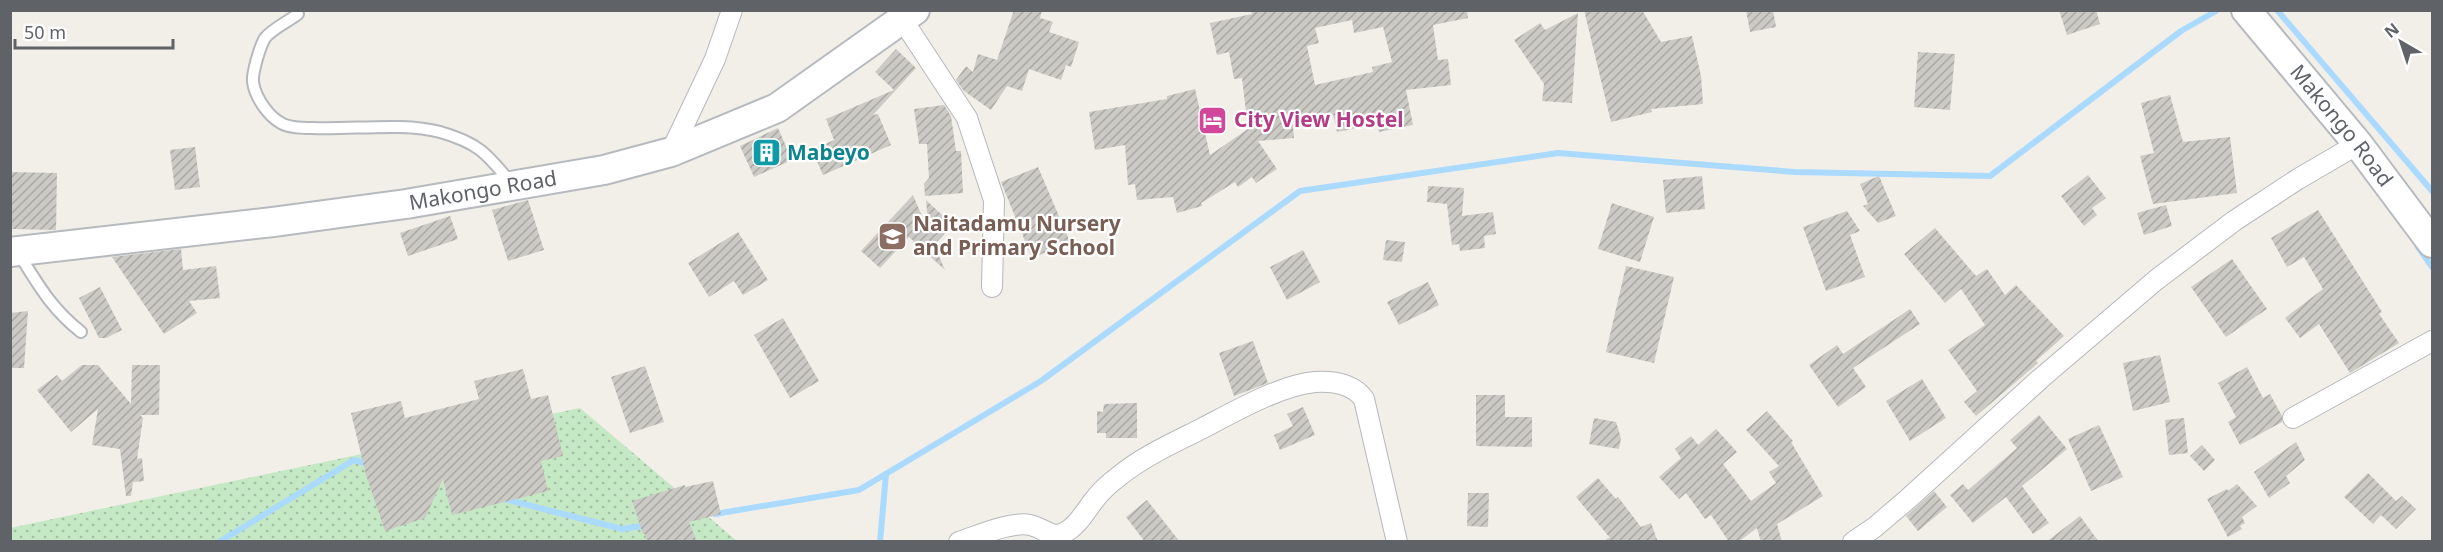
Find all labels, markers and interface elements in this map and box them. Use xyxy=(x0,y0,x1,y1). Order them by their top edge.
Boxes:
scale bar xyxy=(15,12,172,50)
north arrow xyxy=(2371,12,2431,72)
text: N xyxy=(2380,18,2404,43)
text: 50 m xyxy=(24,20,66,44)
street label: Makongo Road xyxy=(2284,58,2400,192)
hotel icon: City View Hostel xyxy=(1197,104,1229,136)
place label: City View Hostel xyxy=(1234,105,1403,133)
building icon: Mabeyo xyxy=(750,137,782,169)
place label: Mabeyo xyxy=(787,138,870,166)
street label: Makongo Road xyxy=(407,163,559,216)
place label: Naitadamu Nursery and Primary School xyxy=(913,209,1121,261)
school or university icon: Naitadamu Nursery and Primary School xyxy=(876,220,908,252)

